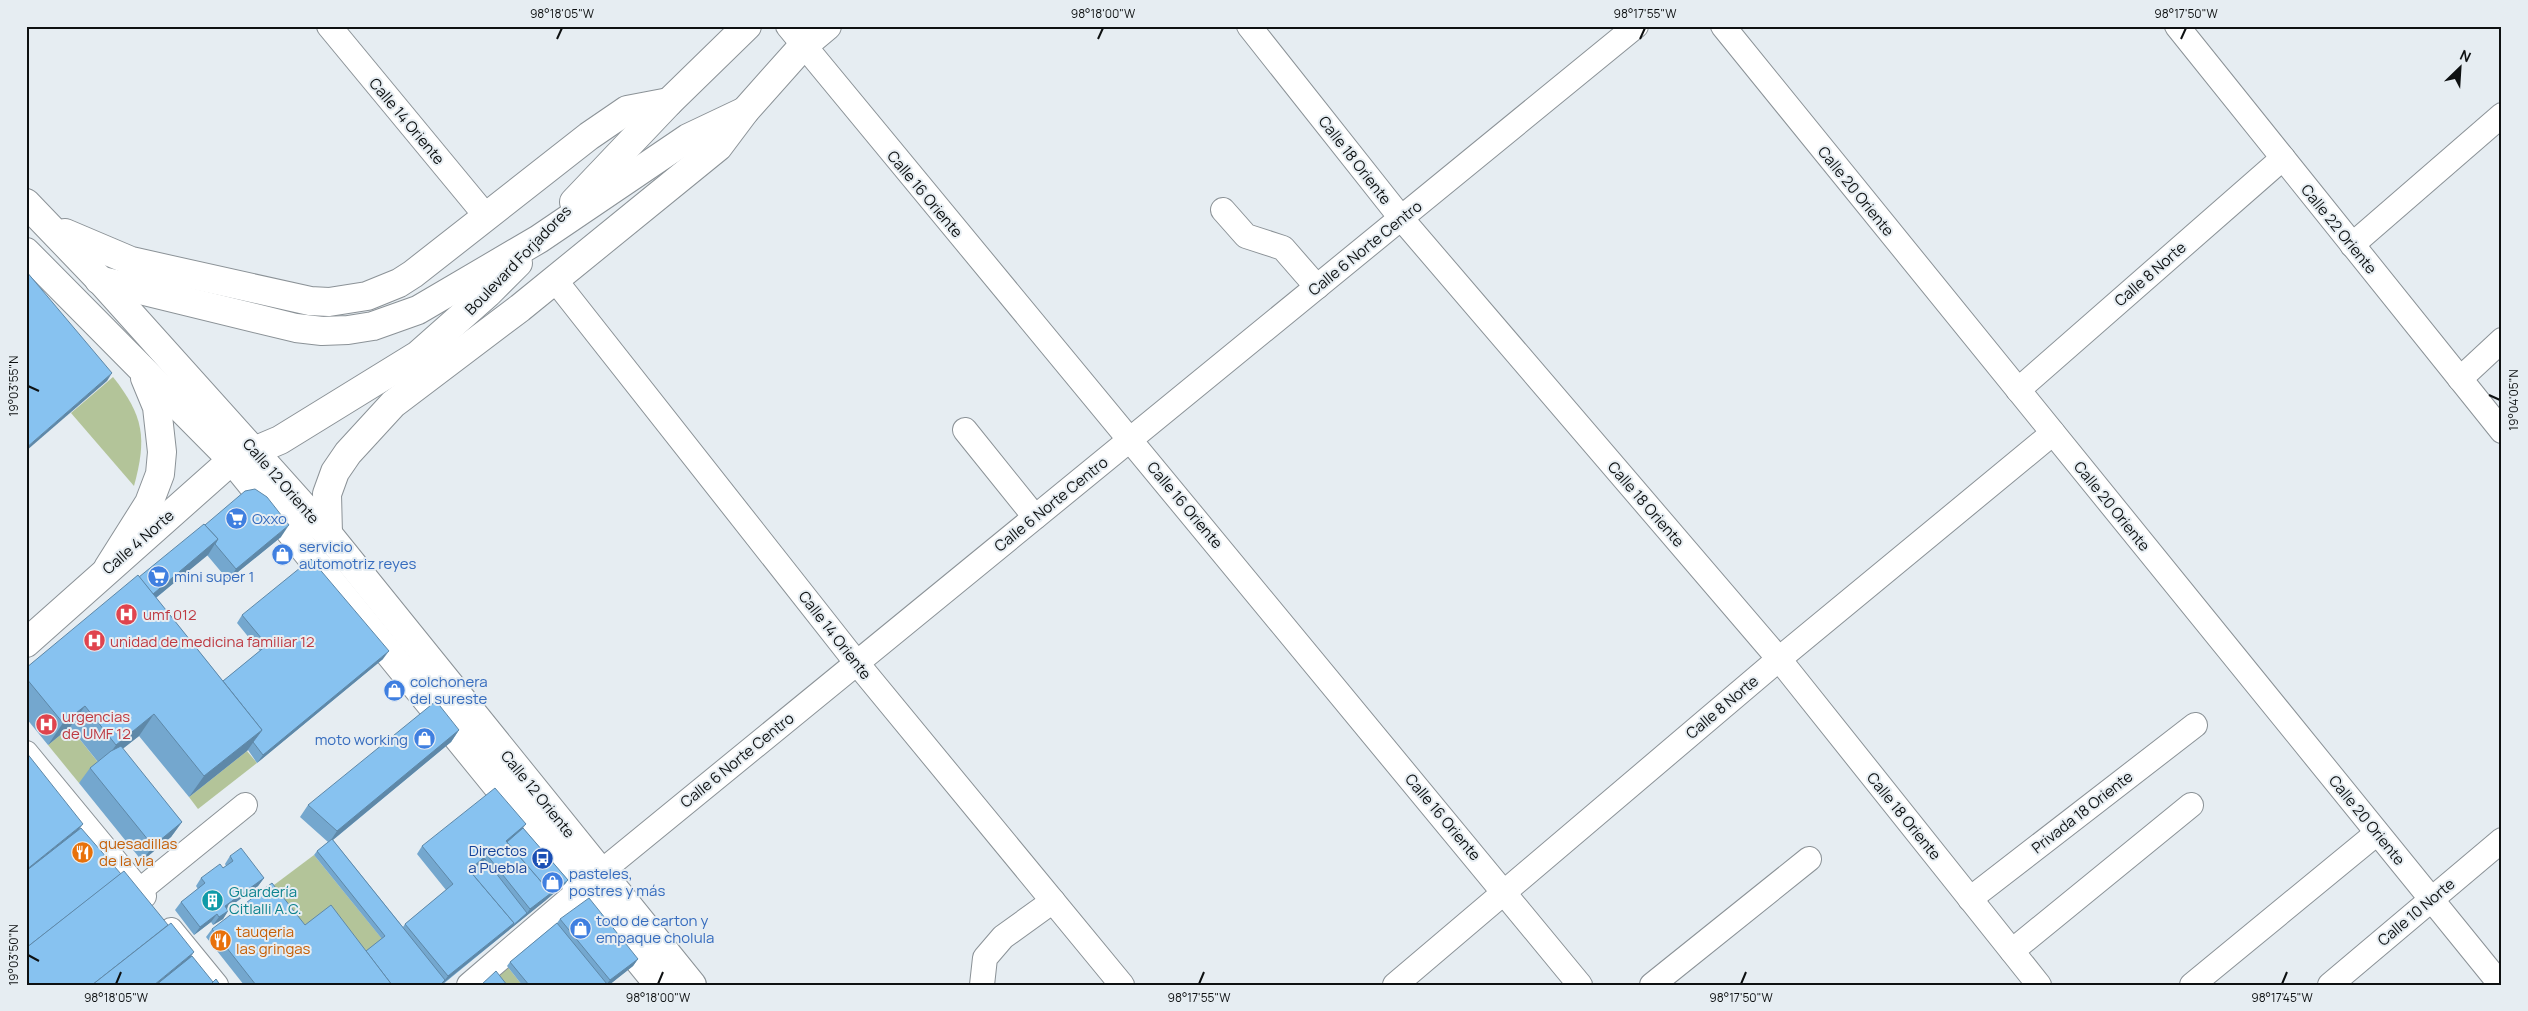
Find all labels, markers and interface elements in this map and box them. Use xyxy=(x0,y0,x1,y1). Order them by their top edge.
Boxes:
text: 98°18'05"W xyxy=(530,5,595,22)
text: 98°18'00"W xyxy=(1071,5,1136,22)
text: 98°17'55"W xyxy=(1614,5,1677,22)
text: 98°17'50"W xyxy=(2154,5,2218,22)
north arrow xyxy=(2436,42,2486,92)
text: N xyxy=(2457,45,2474,67)
street label: Calle 14 Oriente xyxy=(364,73,450,169)
street label: Calle 18 Oriente xyxy=(1314,111,1396,209)
street label: Calle 20 Oriente xyxy=(1813,142,1899,241)
street label: Calle 16 Oriente xyxy=(882,146,968,242)
street label: Calle 22 Oriente xyxy=(2296,180,2382,278)
street label: Calle 6 Norte Centro xyxy=(1304,196,1426,300)
street label: Boulevard Forjadores xyxy=(460,200,576,319)
street label: Calle 8 Norte xyxy=(2110,237,2190,311)
text: 19°03'55"N xyxy=(5,356,22,416)
text: 19°04'05"N xyxy=(2505,369,2522,431)
street label: Calle 12 Oriente xyxy=(238,434,324,528)
street label: Calle 6 Norte Centro xyxy=(990,452,1112,556)
street label: Calle 16 Oriente xyxy=(1142,457,1228,553)
street label: Calle 18 Oriente xyxy=(1603,457,1689,551)
street label: Calle 20 Oriente xyxy=(2069,457,2155,556)
street label: Calle 4 Norte xyxy=(98,505,179,579)
supermarket icon: Oxxo xyxy=(224,506,248,530)
place label: Oxxo xyxy=(252,508,287,529)
place label: servicio automotriz reyes xyxy=(299,536,416,574)
shop icon: servicio automotriz reyes xyxy=(271,543,295,567)
supermarket icon: mini super 1 xyxy=(146,564,170,588)
place label: mini super 1 xyxy=(174,566,254,587)
street label: Calle 14 Oriente xyxy=(794,586,876,684)
hospital icon: umf 012 xyxy=(115,602,139,626)
place label: umf 012 xyxy=(143,604,197,625)
hospital icon: unidad de medicina familiar 12 xyxy=(82,629,106,653)
place label: unidad de medicina familiar 12 xyxy=(110,631,315,652)
street label: Calle 8 Norte xyxy=(1681,670,1763,744)
place label: colchonera del sureste xyxy=(410,671,488,709)
shop icon: colchonera del sureste xyxy=(382,678,406,702)
place label: urgencias de UMF 12 xyxy=(62,706,131,744)
street label: Calle 6 Norte Centro xyxy=(676,708,798,812)
hospital icon: urgencias de UMF 12 xyxy=(34,713,58,737)
shop icon: moto working xyxy=(412,727,436,751)
place label: moto working xyxy=(315,729,408,750)
street label: Calle 12 Oriente xyxy=(496,746,580,842)
street label: Privada 18 Oriente xyxy=(2027,766,2137,858)
street label: Calle 18 Oriente xyxy=(1862,768,1946,864)
street label: Calle 16 Oriente xyxy=(1400,769,1486,865)
street label: Calle 20 Oriente xyxy=(2324,771,2410,870)
place label: quesadillas de la via xyxy=(99,833,177,871)
restaurant icon: quesadillas de la via xyxy=(71,840,95,864)
place label: Directos a Puebla xyxy=(468,840,527,878)
bus stop icon: Directos a Puebla xyxy=(531,847,555,871)
place label: pasteles, postres y más xyxy=(569,863,665,901)
shop icon: pasteles, postres y más xyxy=(541,870,565,894)
street label: Calle 10 Norte xyxy=(2373,873,2459,951)
place label: Guardería Citlalli A.C. xyxy=(229,881,302,919)
building icon: Guardería Citlalli A.C. xyxy=(201,888,225,912)
place label: todo de carton y empaque cholula xyxy=(596,910,714,948)
shop icon: todo de carton y empaque cholula xyxy=(568,917,592,941)
place label: tauqeria las gringas xyxy=(236,921,311,959)
text: 19°03'50"N xyxy=(5,924,22,986)
restaurant icon: tauqeria las gringas xyxy=(208,928,232,952)
text: 98°18'05"W xyxy=(84,989,149,1006)
text: 98°18'00"W xyxy=(626,989,691,1006)
text: 98°17'55"W xyxy=(1168,989,1231,1006)
text: 98°17'50"W xyxy=(1709,989,1773,1006)
text: 98°17'45"W xyxy=(2251,989,2314,1006)

